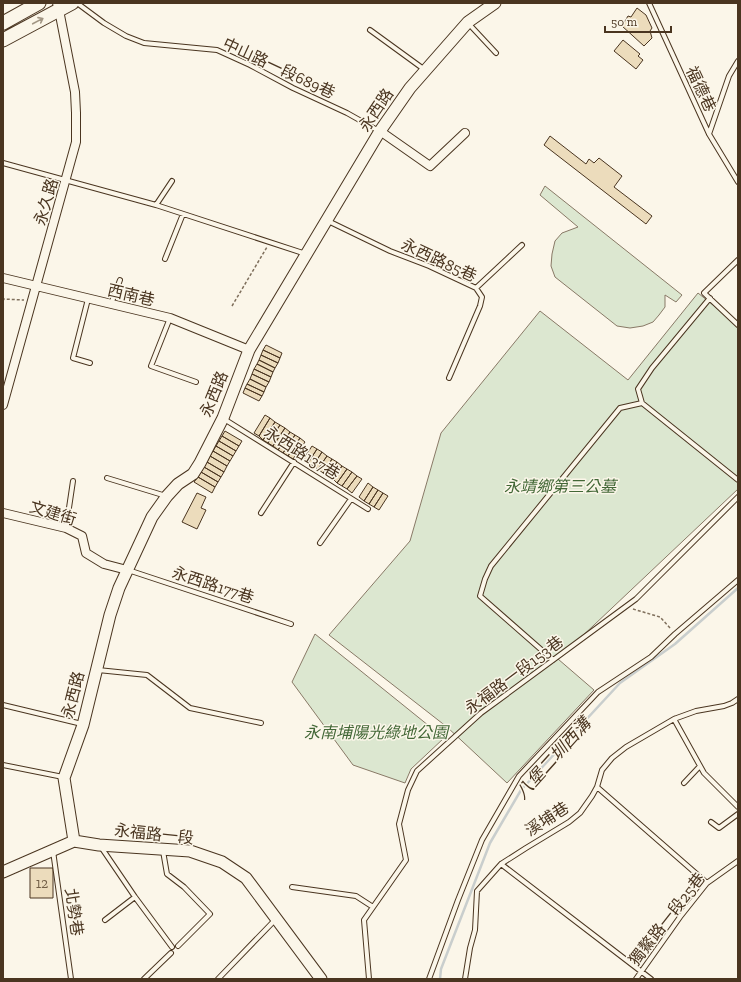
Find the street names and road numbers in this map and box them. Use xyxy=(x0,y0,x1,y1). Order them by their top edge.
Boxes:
street label: 中山路一段689巷 xyxy=(220,34,338,102)
street label: 福德巷 xyxy=(682,63,720,115)
street label: 永西路 xyxy=(355,85,397,135)
street label: 永久路 xyxy=(30,176,62,228)
street label: 永西路85巷 xyxy=(398,234,480,286)
street label: 西南巷 xyxy=(105,280,157,310)
street label: 永西路 xyxy=(196,368,232,420)
street label: 永西路137巷 xyxy=(261,422,343,484)
street label: 文建街 xyxy=(27,497,79,529)
street label: 永西路177巷 xyxy=(170,563,256,607)
street label: 永福路一段153巷 xyxy=(461,632,567,718)
street label: 永西路 xyxy=(58,669,88,721)
street label: 溪埔巷 xyxy=(522,798,572,840)
street label: 永福路一段 xyxy=(113,820,195,848)
street label: 獨鰲路一段25巷 xyxy=(625,869,709,969)
street label: 北勢巷 xyxy=(61,887,87,937)

